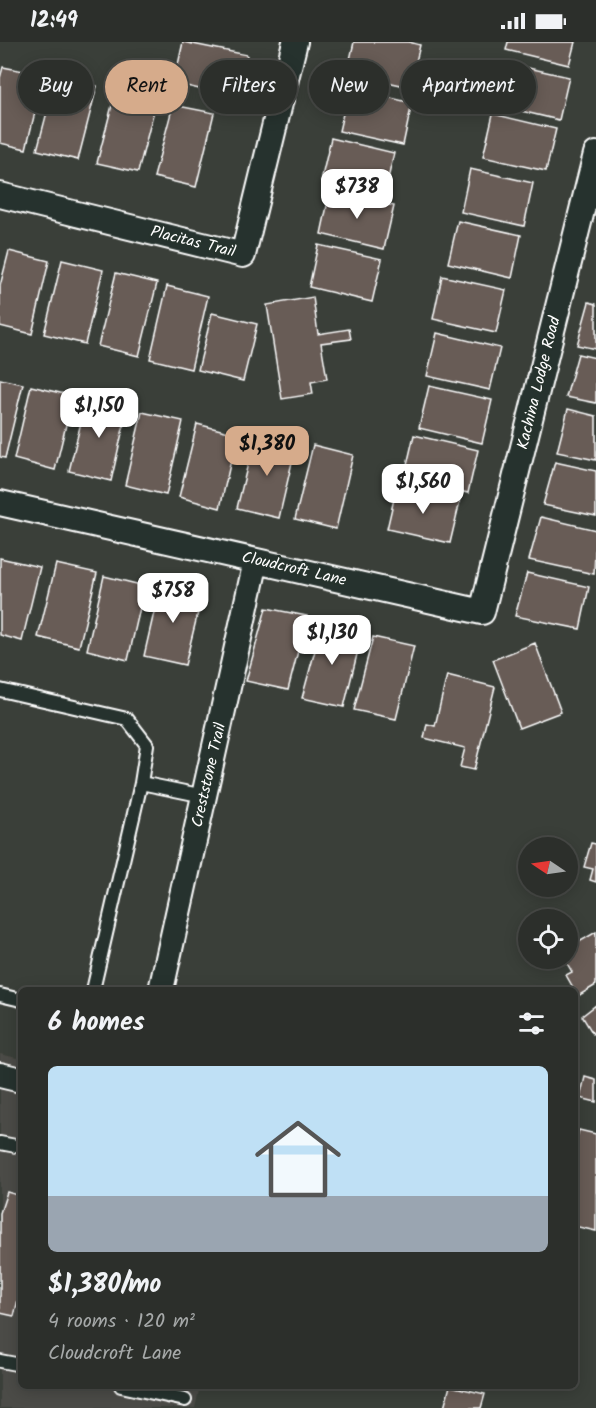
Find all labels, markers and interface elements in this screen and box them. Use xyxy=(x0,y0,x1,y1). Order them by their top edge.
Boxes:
text: 12:49 xyxy=(30,4,78,39)
chip: Buy xyxy=(18,60,93,114)
chip: Rent xyxy=(105,60,188,114)
chip: Filters xyxy=(200,60,297,114)
chip: New xyxy=(309,60,389,114)
chip: Apartment xyxy=(401,60,536,114)
pin: $738 xyxy=(321,169,393,220)
text: $738 xyxy=(335,172,379,204)
street label: Placitas Trail xyxy=(148,219,238,265)
street label: Kachina Lodge Road xyxy=(510,313,568,452)
pin: $1,150 xyxy=(50,388,148,439)
text: $1,150 xyxy=(74,391,124,423)
pin: $1,380 xyxy=(218,426,316,477)
text: $1,380 xyxy=(239,429,295,461)
pin: $1,560 xyxy=(374,464,472,515)
text: $1,560 xyxy=(396,467,450,499)
street label: Cloudcroft Lane xyxy=(239,545,349,593)
pin: $758 xyxy=(137,573,209,624)
text: $758 xyxy=(151,576,195,608)
pin: $1,130 xyxy=(283,615,381,666)
text: $1,130 xyxy=(307,618,357,650)
street label: Creststone Trail xyxy=(185,720,233,830)
north arrow xyxy=(518,837,578,897)
map controls xyxy=(518,837,578,969)
button: locate xyxy=(518,909,578,969)
text: 6 homes xyxy=(48,1002,145,1044)
icon: filters xyxy=(515,1007,548,1040)
icon: home xyxy=(244,1105,352,1213)
text: $1,380/mo xyxy=(48,1264,161,1306)
text: 4 rooms · 120 m² xyxy=(48,1306,195,1338)
text: Cloudcroft Lane xyxy=(48,1338,181,1370)

